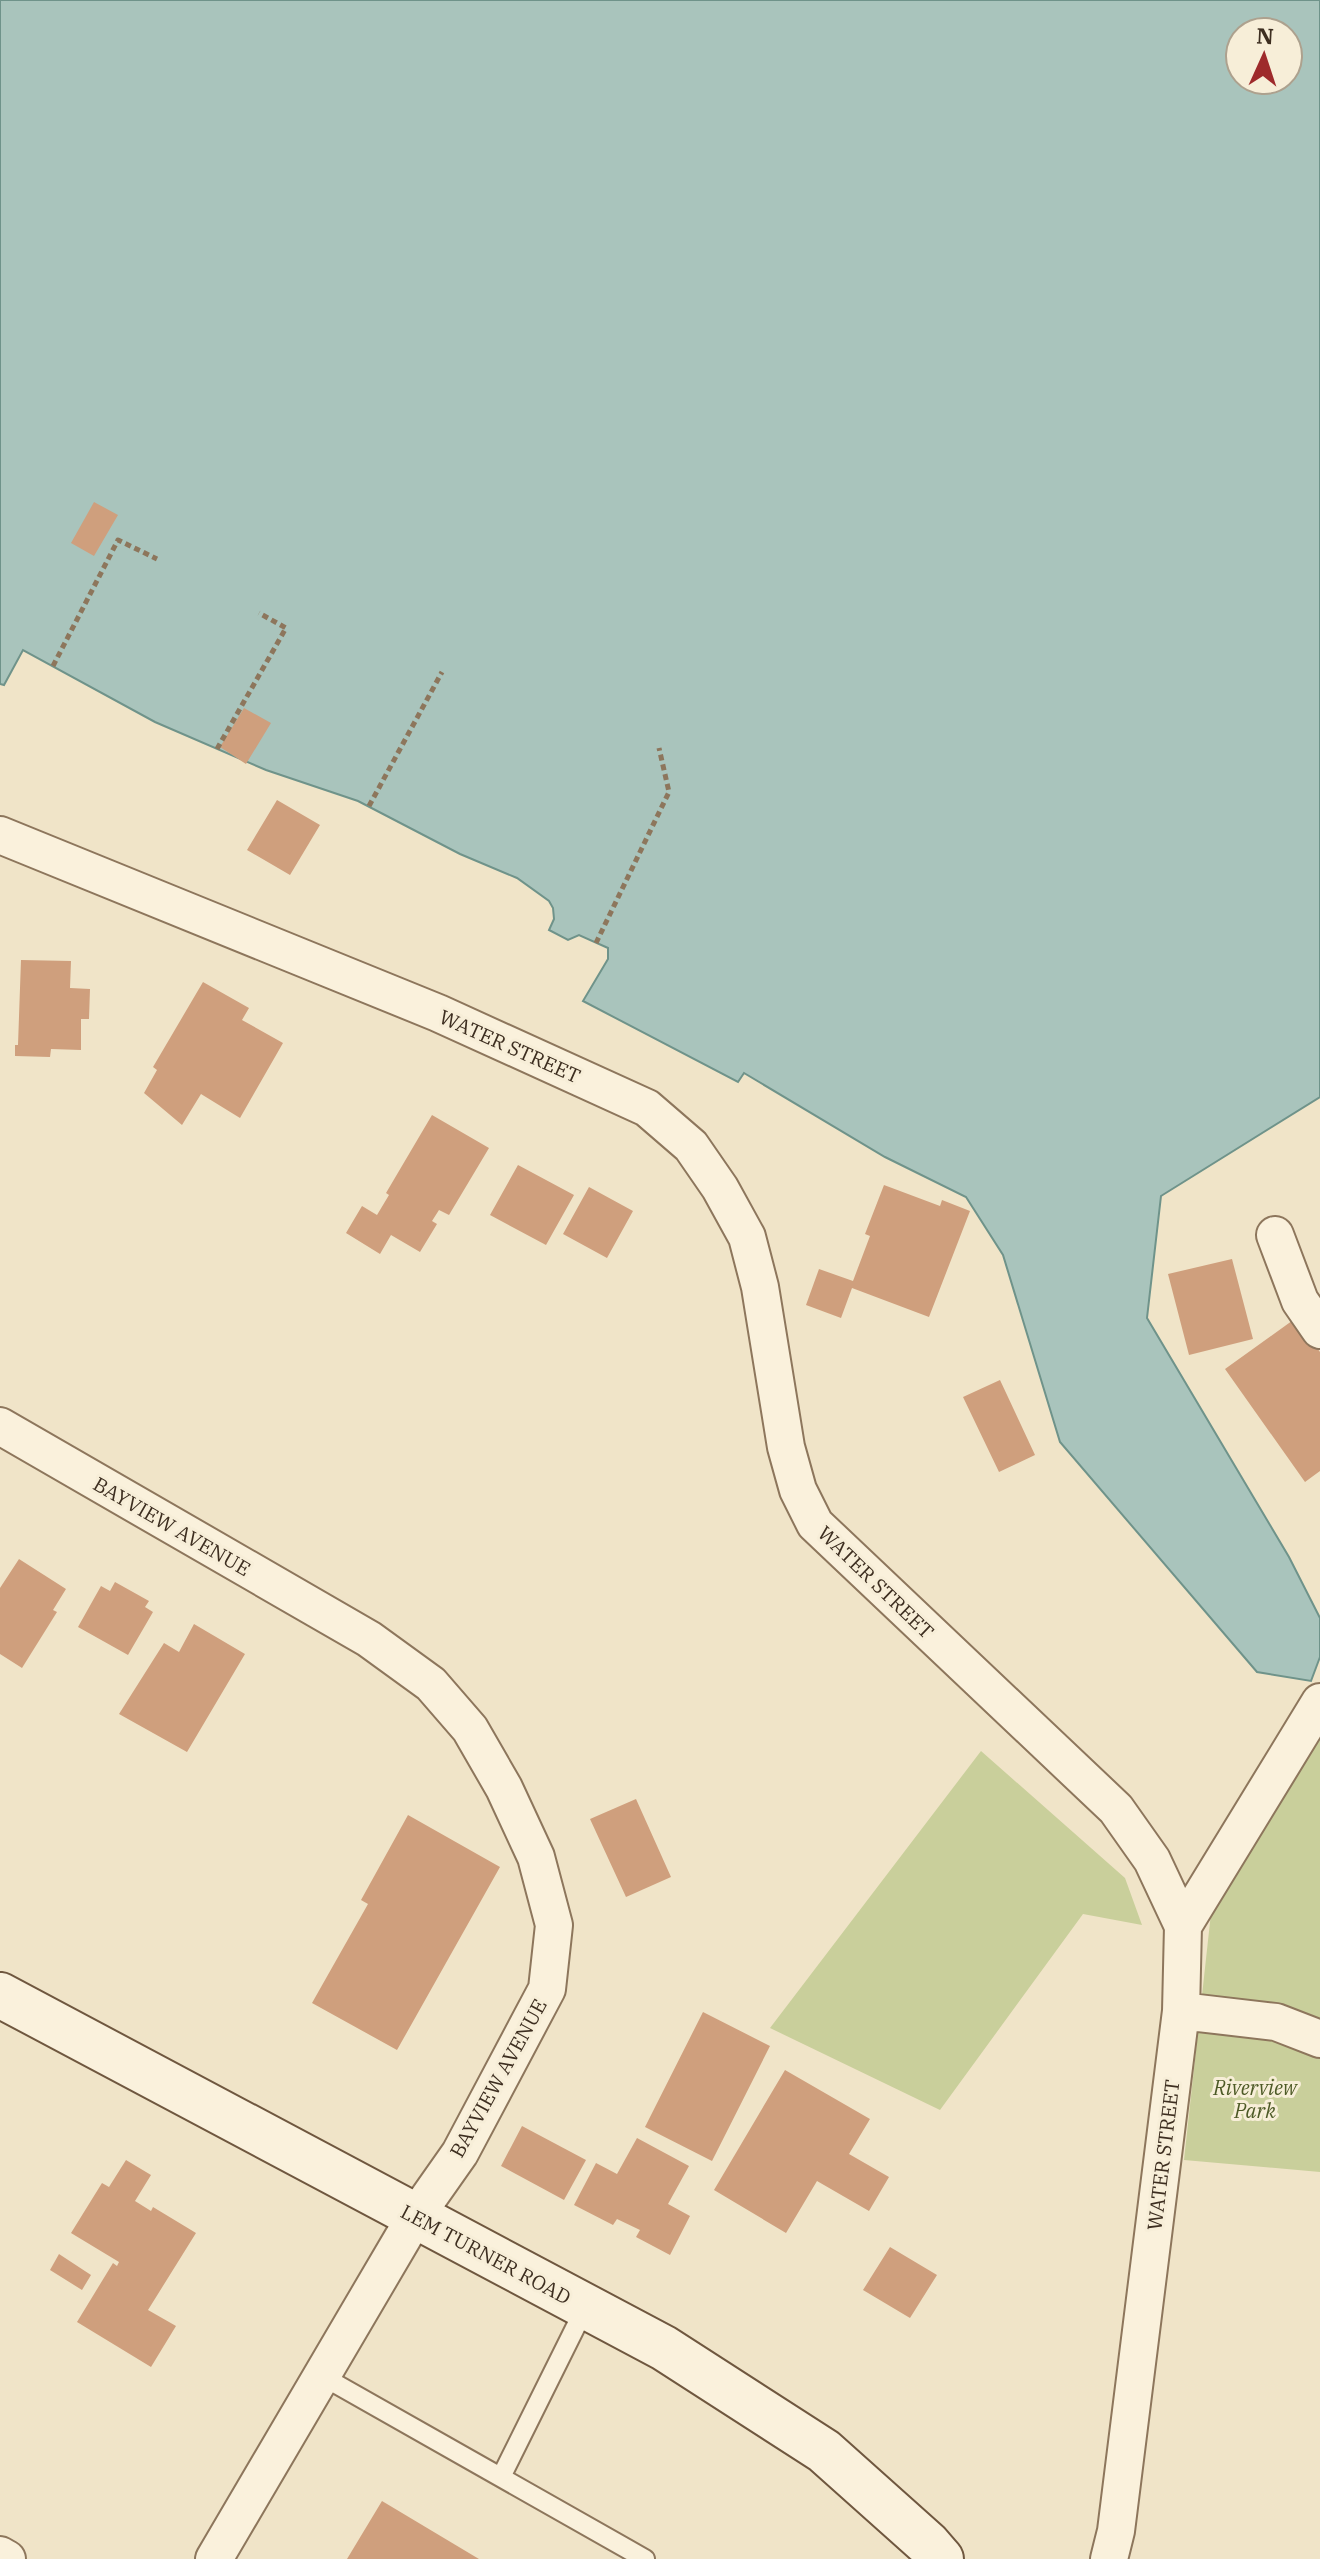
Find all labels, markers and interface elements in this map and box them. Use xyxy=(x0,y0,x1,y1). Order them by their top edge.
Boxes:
north arrow xyxy=(1224,16,1304,96)
text: N xyxy=(1256,21,1275,50)
street label: WATER STREET xyxy=(435,1003,585,1089)
street label: BAYVIEW AVENUE xyxy=(88,1470,256,1582)
street label: WATER STREET xyxy=(812,1520,940,1644)
street label: BAYVIEW AVENUE xyxy=(443,1994,553,2162)
park label: Riverview Park xyxy=(1212,2074,1299,2124)
street label: WATER STREET xyxy=(1140,2078,1186,2232)
street label: LEM TURNER ROAD xyxy=(396,2198,576,2310)

